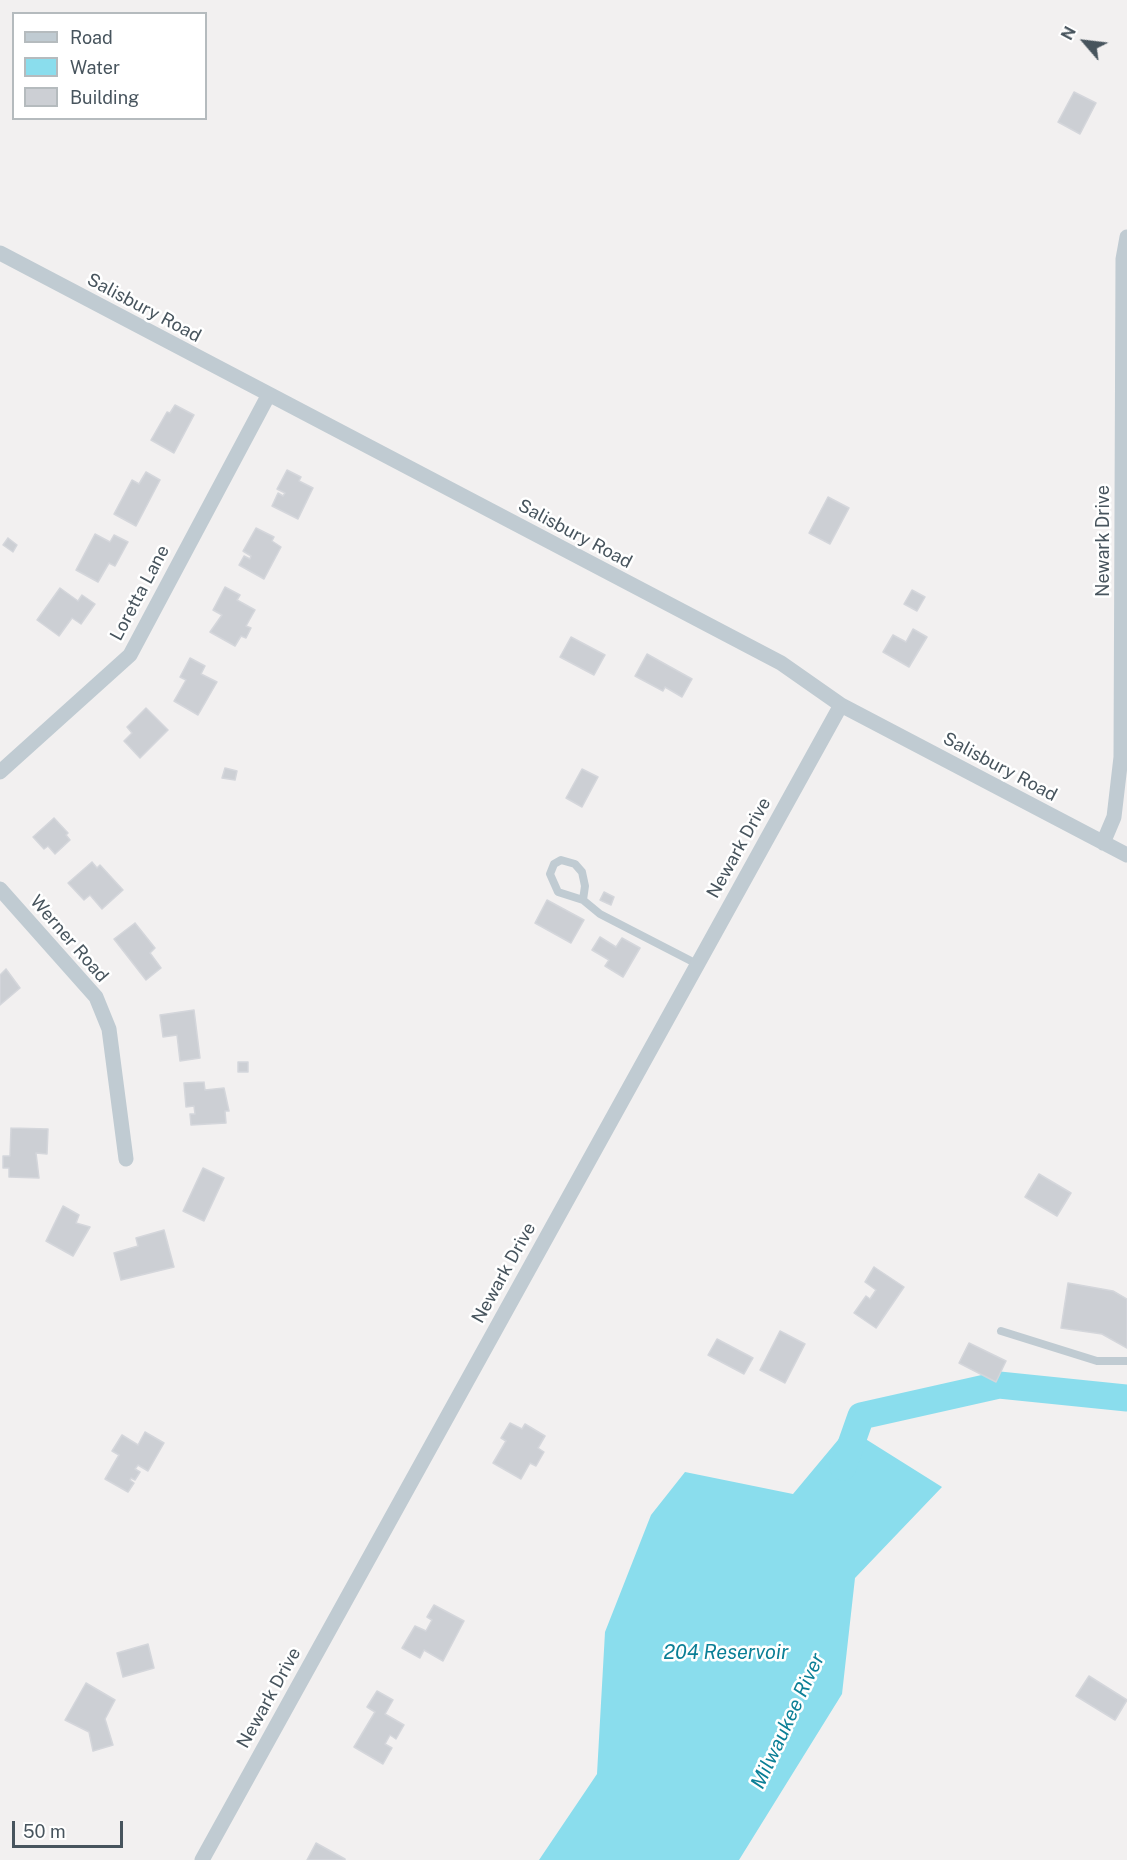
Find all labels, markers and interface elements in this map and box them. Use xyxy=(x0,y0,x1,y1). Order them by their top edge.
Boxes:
legend xyxy=(12,12,207,120)
north arrow xyxy=(1055,12,1115,72)
text: N xyxy=(1057,23,1080,43)
text: Road xyxy=(70,27,113,48)
text: Water xyxy=(70,57,120,78)
text: Building xyxy=(70,87,139,108)
street label: Salisbury Road xyxy=(83,269,205,347)
street label: Newark Drive xyxy=(1092,485,1114,597)
street label: Salisbury Road xyxy=(514,495,636,573)
street label: Loretta Lane xyxy=(106,542,174,644)
street label: Salisbury Road xyxy=(939,728,1061,806)
street label: Newark Drive xyxy=(702,794,776,902)
street label: Werner Road xyxy=(25,891,113,987)
street label: Newark Drive xyxy=(467,1219,541,1327)
water label: 204 Reservoir xyxy=(664,1641,788,1665)
street label: Newark Drive xyxy=(232,1644,306,1752)
water label: Milwaukee River xyxy=(746,1649,830,1793)
scale bar xyxy=(15,1809,126,1847)
text: 50 m xyxy=(23,1821,66,1842)

